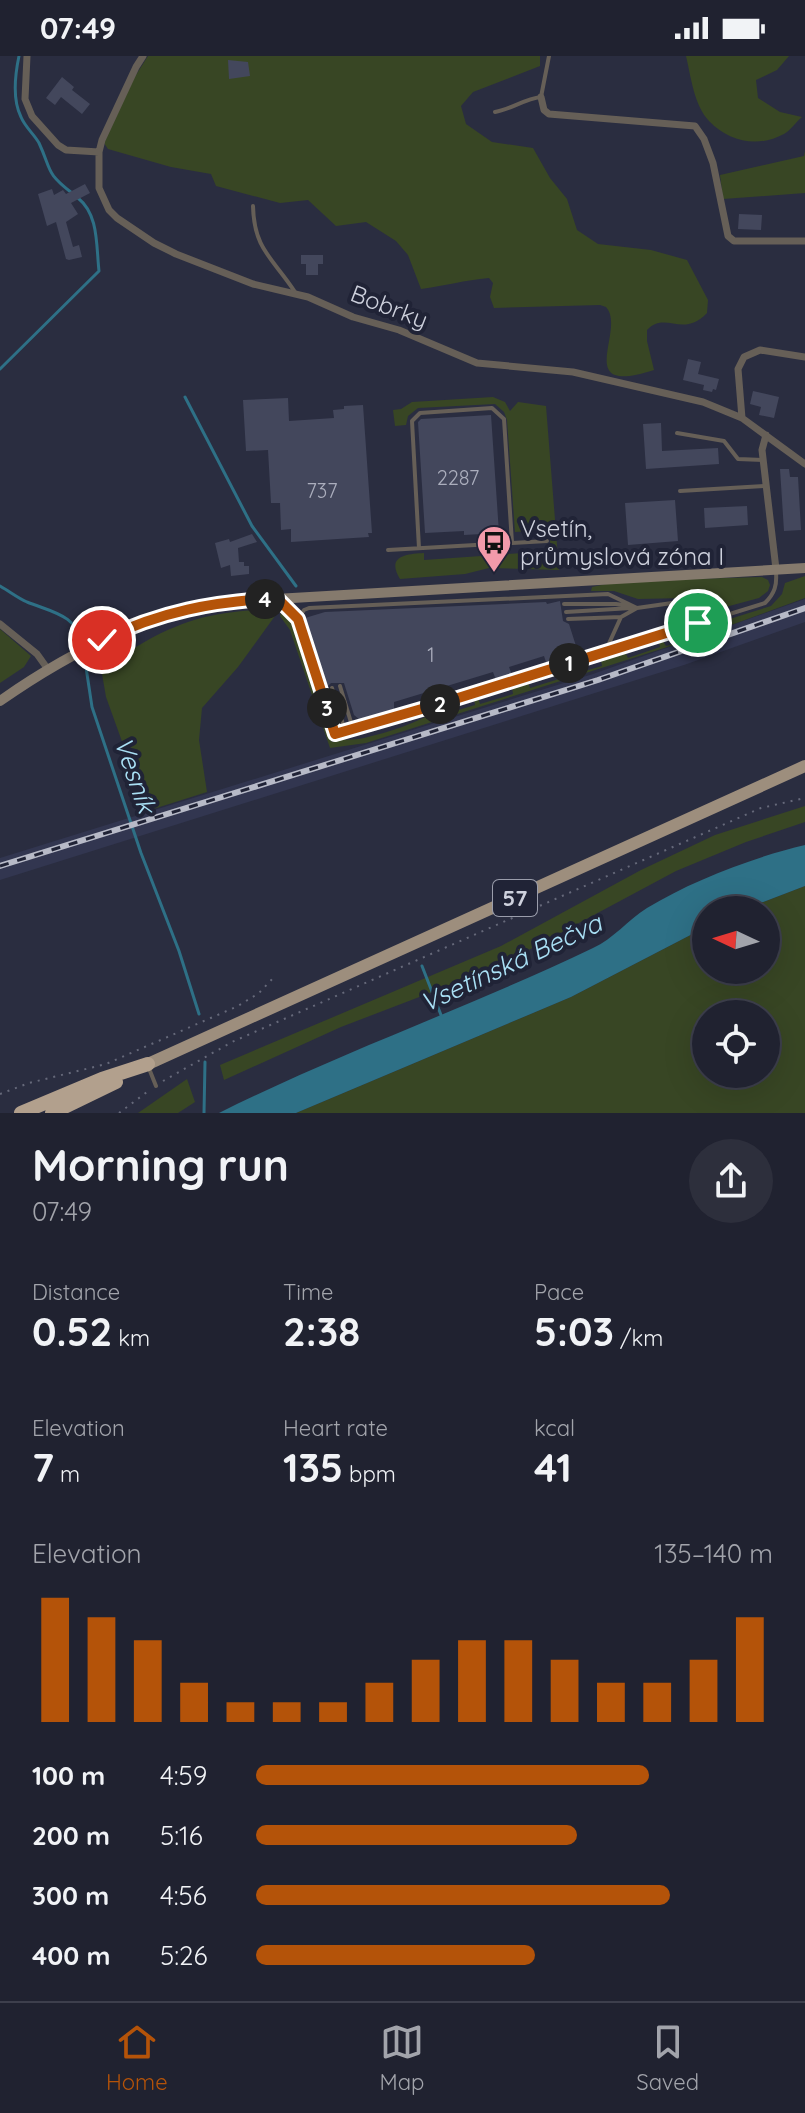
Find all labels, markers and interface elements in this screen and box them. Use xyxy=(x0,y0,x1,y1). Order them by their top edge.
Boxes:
text: 07:49 xyxy=(40,9,116,47)
street label: Bobrky xyxy=(346,278,432,334)
house number: 2287 xyxy=(437,465,479,490)
house number: 737 xyxy=(307,478,338,503)
place label: Vsetín, průmyslová zóna I xyxy=(520,513,724,571)
bus stop icon: Vsetín, průmyslová zóna I xyxy=(475,524,513,574)
pin: 4 xyxy=(245,579,285,619)
text: 4 xyxy=(259,585,271,613)
pin xyxy=(664,589,732,657)
icon: arrive xyxy=(676,601,720,645)
pin xyxy=(68,606,136,674)
icon: check xyxy=(80,618,124,662)
house number: 1 xyxy=(427,642,435,667)
pin: 1 xyxy=(549,643,589,683)
text: 1 xyxy=(565,649,573,677)
pin: 2 xyxy=(420,684,460,724)
pin: 3 xyxy=(307,688,347,728)
text: 2 xyxy=(434,690,446,718)
text: 3 xyxy=(321,694,333,722)
water label: Vesník xyxy=(107,733,164,819)
road number: 57 xyxy=(493,880,537,916)
north arrow xyxy=(692,896,780,984)
map controls xyxy=(692,896,780,1088)
water label: Vsetínská Bečva xyxy=(415,906,608,1019)
button: locate xyxy=(692,1000,780,1088)
text: Morning run xyxy=(32,1137,289,1192)
button: share xyxy=(689,1139,773,1223)
text: 07:49 xyxy=(32,1195,92,1228)
text: Distance xyxy=(32,1278,120,1306)
text: Time xyxy=(283,1278,334,1306)
text: Pace xyxy=(534,1278,584,1306)
text: 0.52 xyxy=(32,1306,112,1356)
text: 2:38 xyxy=(283,1306,360,1356)
text: 5:03 xyxy=(534,1306,614,1356)
text: km xyxy=(112,1324,150,1352)
text: /km xyxy=(614,1324,663,1352)
text: Elevation xyxy=(32,1414,125,1442)
text: Heart rate xyxy=(283,1414,388,1442)
text: kcal xyxy=(534,1414,575,1442)
text: 7 xyxy=(32,1442,54,1492)
text: 135 xyxy=(283,1442,343,1492)
text: 41 xyxy=(534,1442,572,1492)
text: m xyxy=(54,1460,80,1488)
text: bpm xyxy=(343,1460,396,1488)
text: Elevation xyxy=(32,1537,142,1570)
text: 135–140 m xyxy=(654,1537,773,1570)
text: 100 m xyxy=(32,1759,105,1792)
text: 4:59 xyxy=(160,1759,207,1792)
text: 200 m xyxy=(32,1819,110,1852)
text: 5:16 xyxy=(160,1819,203,1852)
text: 300 m xyxy=(32,1879,109,1912)
text: 4:56 xyxy=(160,1879,207,1912)
text: 400 m xyxy=(32,1939,110,1972)
text: 5:26 xyxy=(160,1939,207,1972)
tab: Home xyxy=(106,2020,168,2096)
tab: Map xyxy=(380,2020,424,2096)
tab: Saved xyxy=(636,2020,699,2096)

